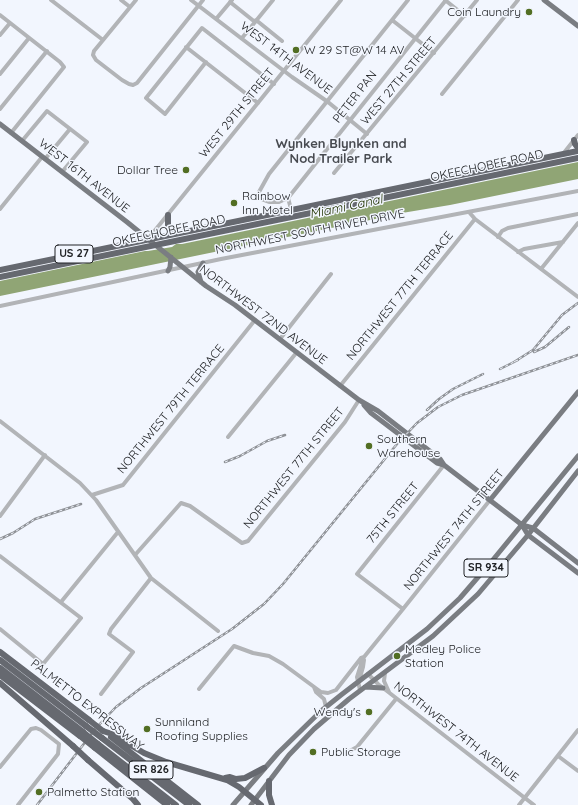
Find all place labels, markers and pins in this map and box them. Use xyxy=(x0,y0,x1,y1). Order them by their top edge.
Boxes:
place label: Coin Laundry xyxy=(447,5,521,19)
marker: Coin Laundry xyxy=(524,7,534,17)
place label: W 29 ST@W 14 AV xyxy=(304,43,405,57)
marker: W 29 ST@W 14 AV xyxy=(291,45,301,55)
place label: Dollar Tree xyxy=(117,163,178,177)
marker: Dollar Tree xyxy=(181,165,191,175)
place label: Rainbow Inn Motel xyxy=(242,189,293,217)
marker: Rainbow Inn Motel xyxy=(229,198,239,208)
place label: Southern Warehouse xyxy=(377,432,440,460)
marker: Southern Warehouse xyxy=(364,441,374,451)
place label: Medley Police Station xyxy=(405,642,481,670)
marker: Medley Police Station xyxy=(392,651,402,661)
place label: Wendy's xyxy=(314,705,361,719)
marker: Wendy's xyxy=(364,707,374,717)
place label: Sunniland Roofing Supplies xyxy=(155,715,248,743)
marker: Sunniland Roofing Supplies xyxy=(142,724,152,734)
place label: Public Storage xyxy=(321,745,401,759)
marker: Public Storage xyxy=(308,747,318,757)
place label: Palmetto Station xyxy=(47,785,139,799)
marker: Palmetto Station xyxy=(34,787,44,797)

